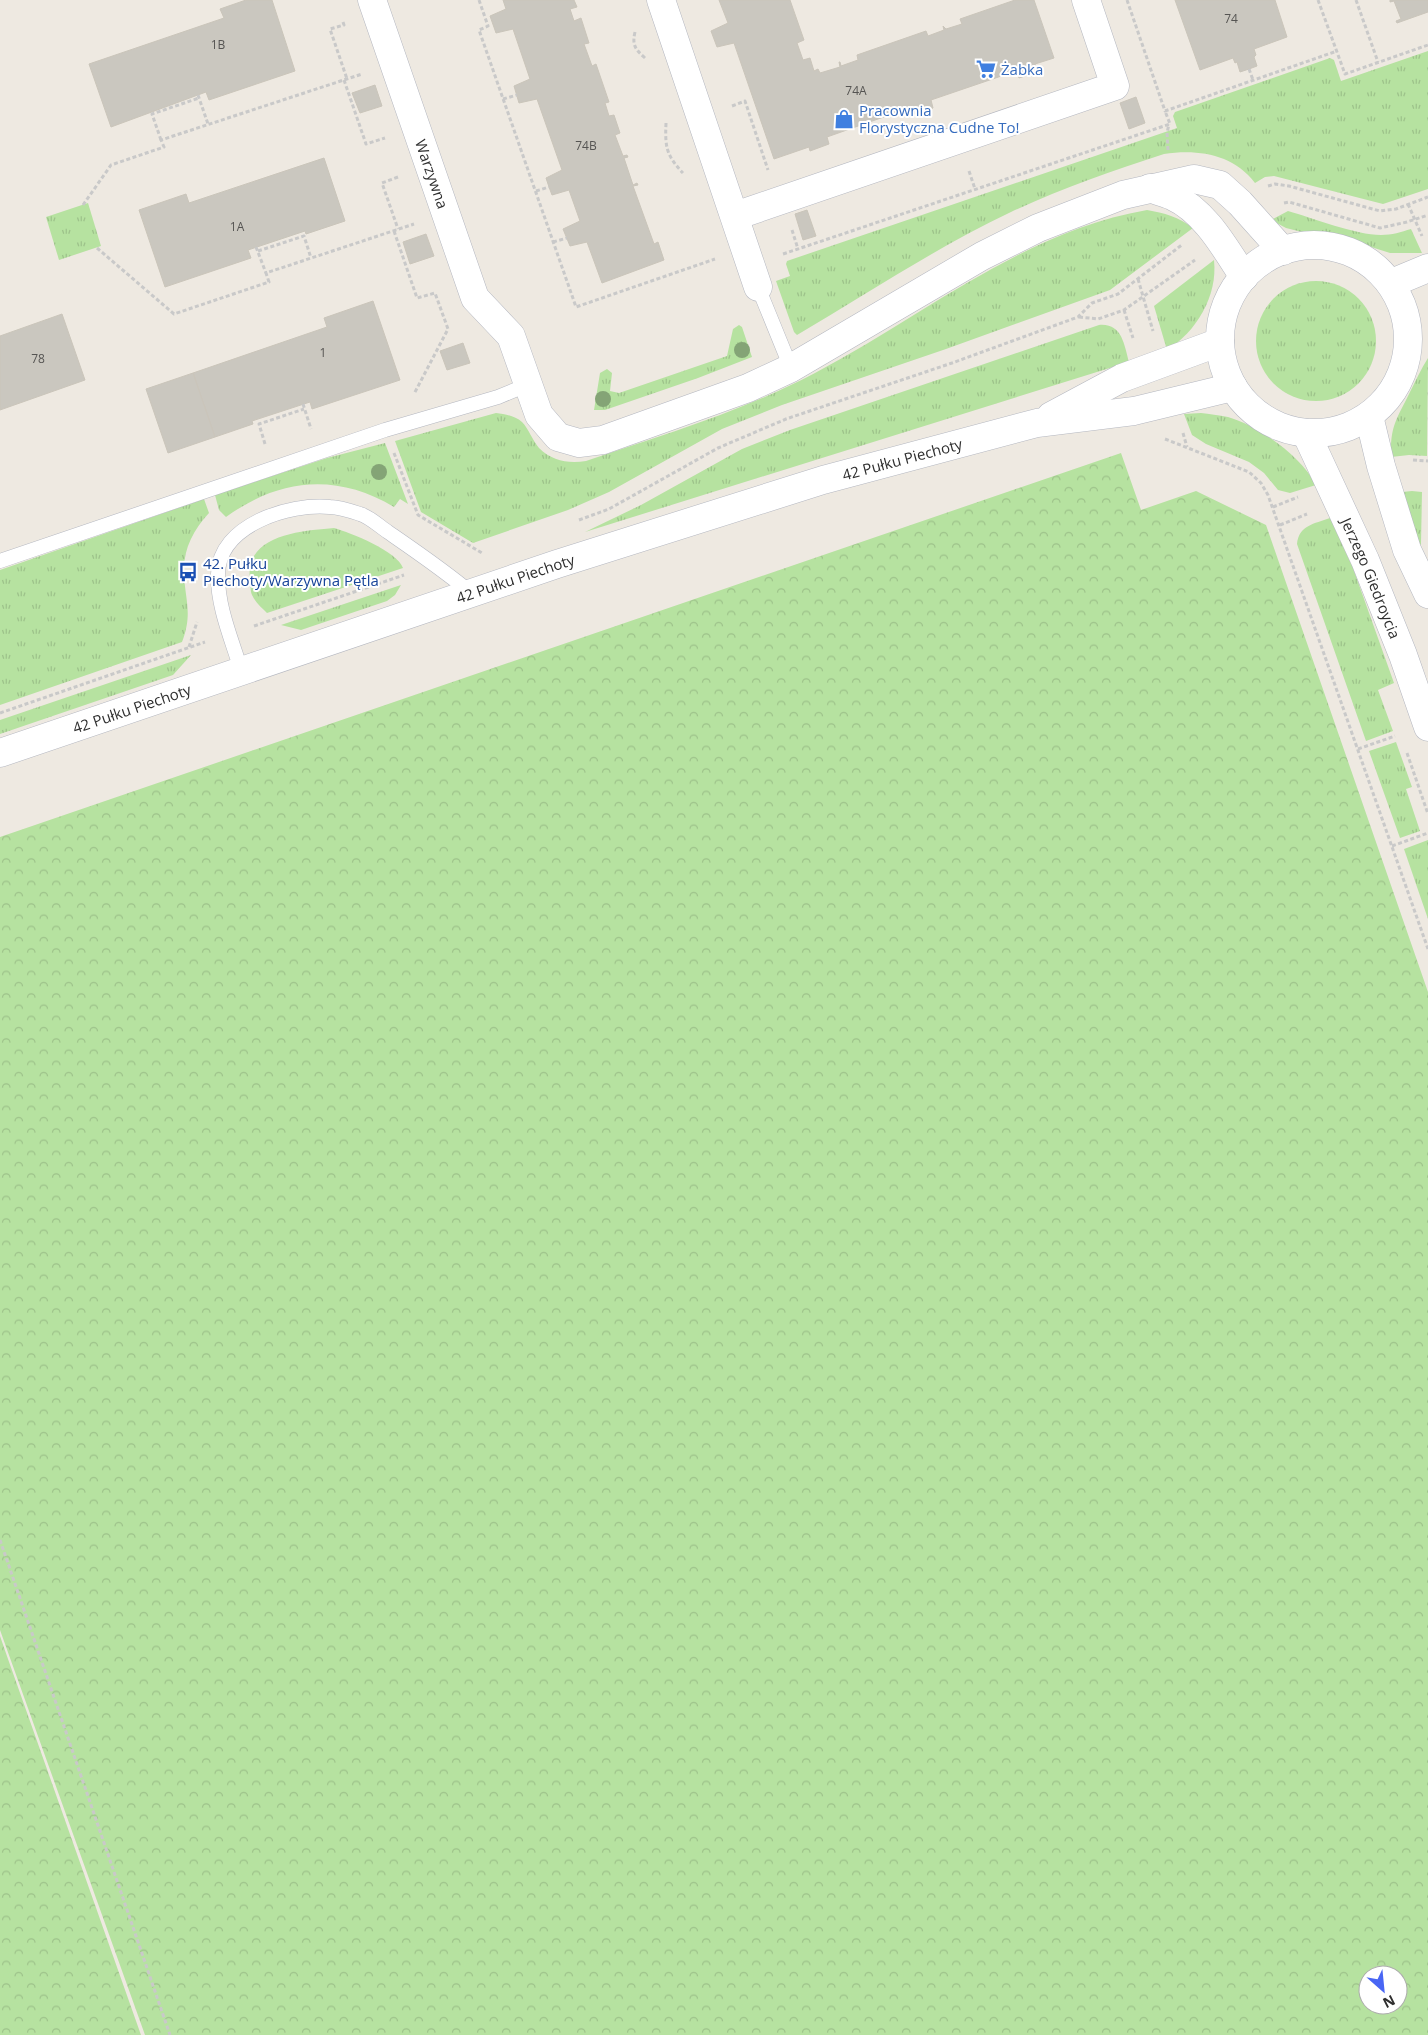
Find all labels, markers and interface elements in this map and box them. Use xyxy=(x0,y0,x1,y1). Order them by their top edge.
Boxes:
house number: 74 xyxy=(1224,10,1238,27)
house number: 1B xyxy=(211,36,226,53)
supermarket icon: Żabka xyxy=(975,58,997,80)
place label: Żabka xyxy=(1001,59,1043,79)
house number: 74A xyxy=(845,82,867,99)
place label: Pracownia Florystyczna Cudne To! xyxy=(859,100,1019,137)
shop icon: Pracownia Florystyczna Cudne To! xyxy=(833,108,855,130)
street label: Warzywna xyxy=(411,137,453,211)
house number: 74B xyxy=(575,137,597,154)
house number: 1A xyxy=(230,218,245,235)
house number: 1 xyxy=(320,344,326,361)
house number: 78 xyxy=(31,350,45,367)
street label: 42 Pułku Piechoty xyxy=(840,433,965,485)
street label: Jerzego Giedroycia xyxy=(1336,512,1405,641)
street label: 42 Pułku Piechoty xyxy=(453,549,577,608)
place label: 42. Pułku Piechoty/Warzywna Pętla xyxy=(203,553,379,590)
bus stop icon: 42. Pułku Piechoty/Warzywna Pętla xyxy=(177,561,199,583)
street label: 42 Pułku Piechoty xyxy=(70,679,194,738)
north arrow xyxy=(1358,1965,1408,2015)
text: N xyxy=(1380,1991,1399,2013)

